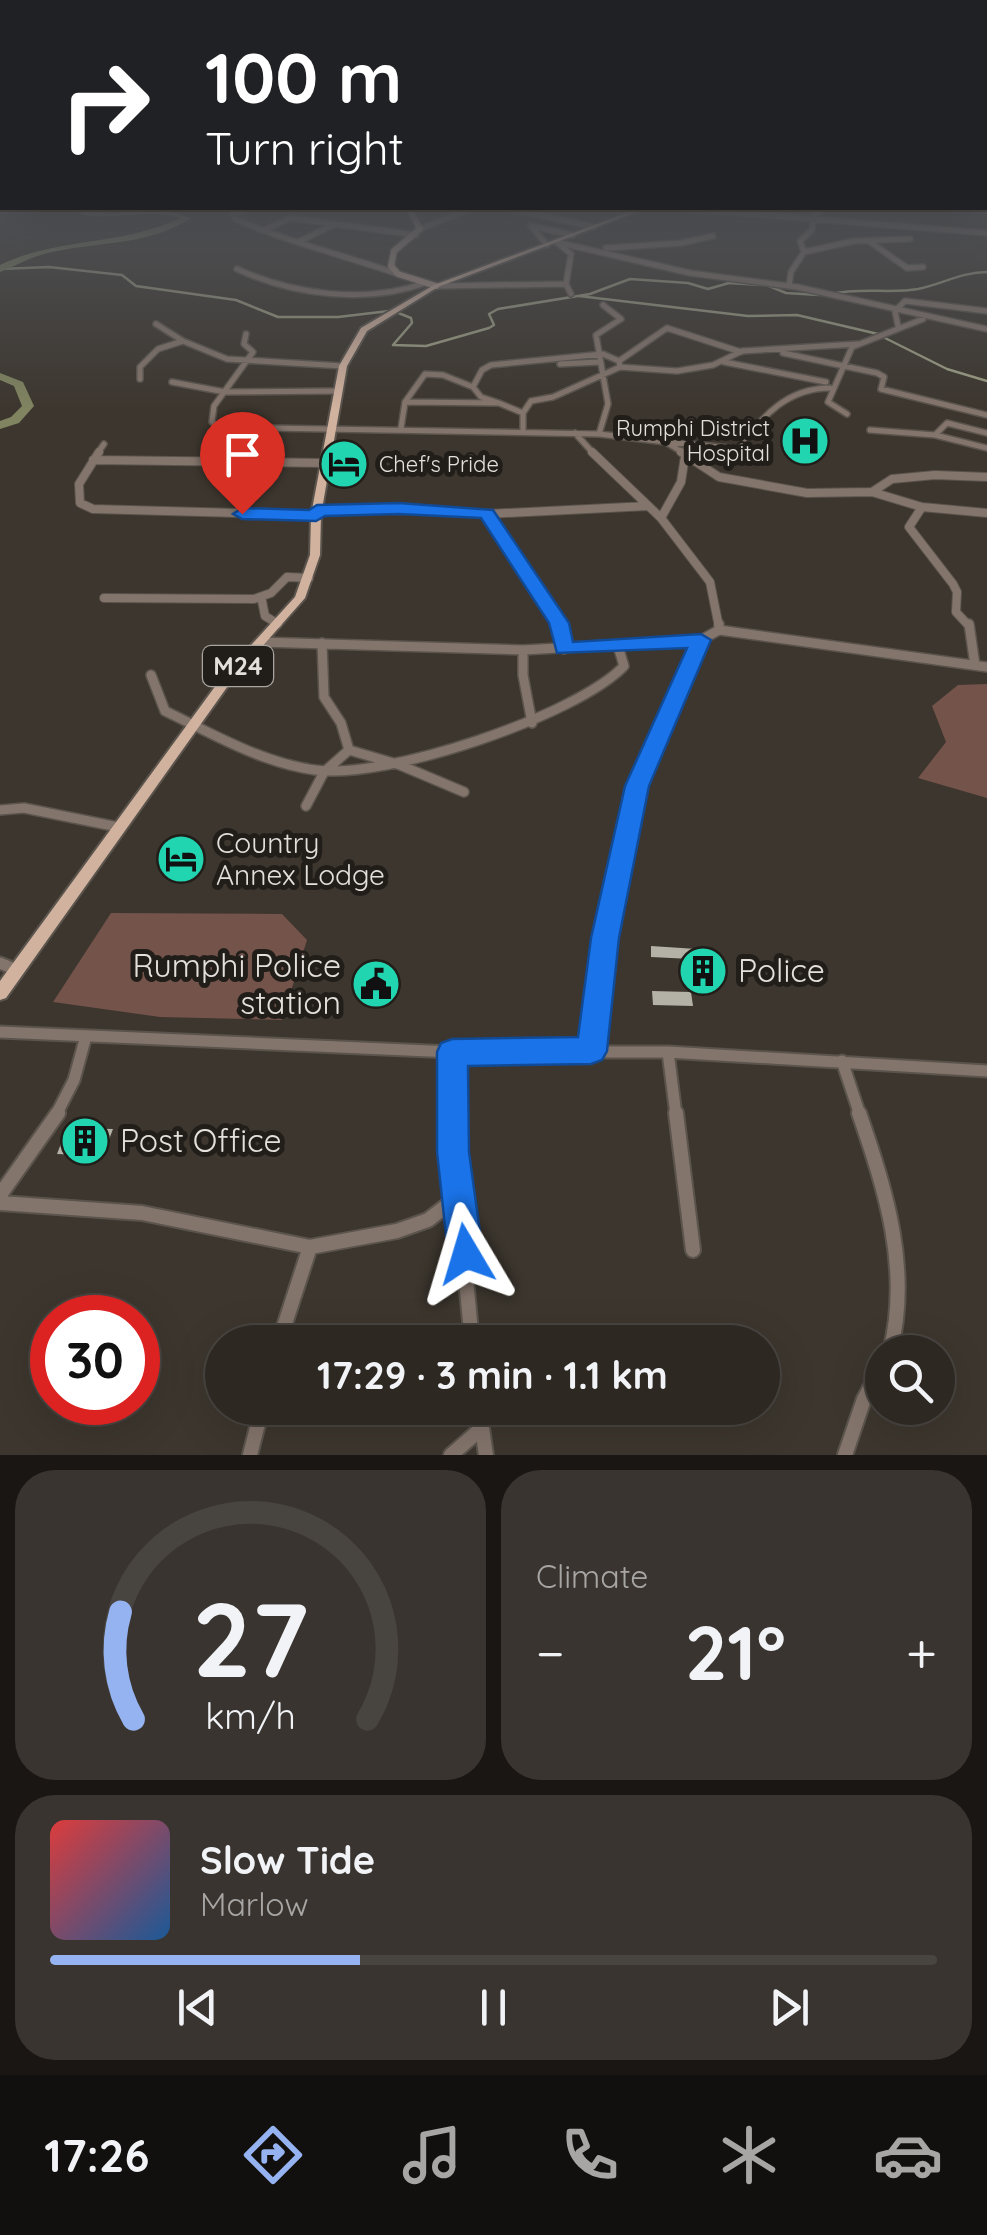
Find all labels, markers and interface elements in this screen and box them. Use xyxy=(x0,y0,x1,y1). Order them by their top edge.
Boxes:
text: 100 m xyxy=(205,33,402,121)
icon: right xyxy=(40,40,170,170)
text: Turn right xyxy=(205,120,404,176)
pin xyxy=(200,412,285,515)
place label: Rumphi District Hospital xyxy=(616,414,770,467)
hospital icon: Rumphi District Hospital xyxy=(779,415,831,467)
icon: arrive xyxy=(215,427,270,482)
hotel icon: Chef's Pride xyxy=(318,438,370,490)
place label: Chef's Pride xyxy=(379,450,499,478)
road number: M24 xyxy=(203,646,273,686)
place label: Country Annex Lodge xyxy=(216,825,385,892)
hotel icon: Country Annex Lodge xyxy=(155,833,207,885)
place label: Rumphi Police station xyxy=(132,945,341,1022)
building icon: Police xyxy=(677,945,729,997)
place label: Police xyxy=(738,950,825,990)
public building icon: Rumphi Police station xyxy=(350,958,402,1010)
building icon: Post Office xyxy=(59,1115,111,1167)
place label: Post Office xyxy=(120,1120,282,1160)
position arrow xyxy=(414,1202,518,1306)
speed limit sign: 30 xyxy=(30,1295,160,1425)
map controls xyxy=(865,1335,955,1425)
button: search xyxy=(865,1335,955,1425)
text: 17:29 · 3 min · 1.1 km xyxy=(317,1351,668,1399)
text: Climate xyxy=(536,1556,648,1596)
text: 27 xyxy=(192,1573,309,1703)
text: 21° xyxy=(685,1605,786,1699)
text: − xyxy=(536,1618,565,1687)
text: + xyxy=(906,1618,937,1687)
text: km/h xyxy=(205,1693,296,1738)
text: Slow Tide xyxy=(200,1836,375,1884)
text: Marlow xyxy=(200,1884,309,1924)
icon: previous xyxy=(170,1980,225,2035)
icon: pause xyxy=(466,1980,521,2035)
icon: next xyxy=(762,1980,817,2035)
icon: directions xyxy=(238,2120,308,2190)
icon: music xyxy=(397,2120,467,2190)
icon: phone xyxy=(555,2120,625,2190)
icon: climate xyxy=(714,2120,784,2190)
icon: car xyxy=(873,2120,943,2190)
text: 17:26 xyxy=(44,2127,149,2183)

